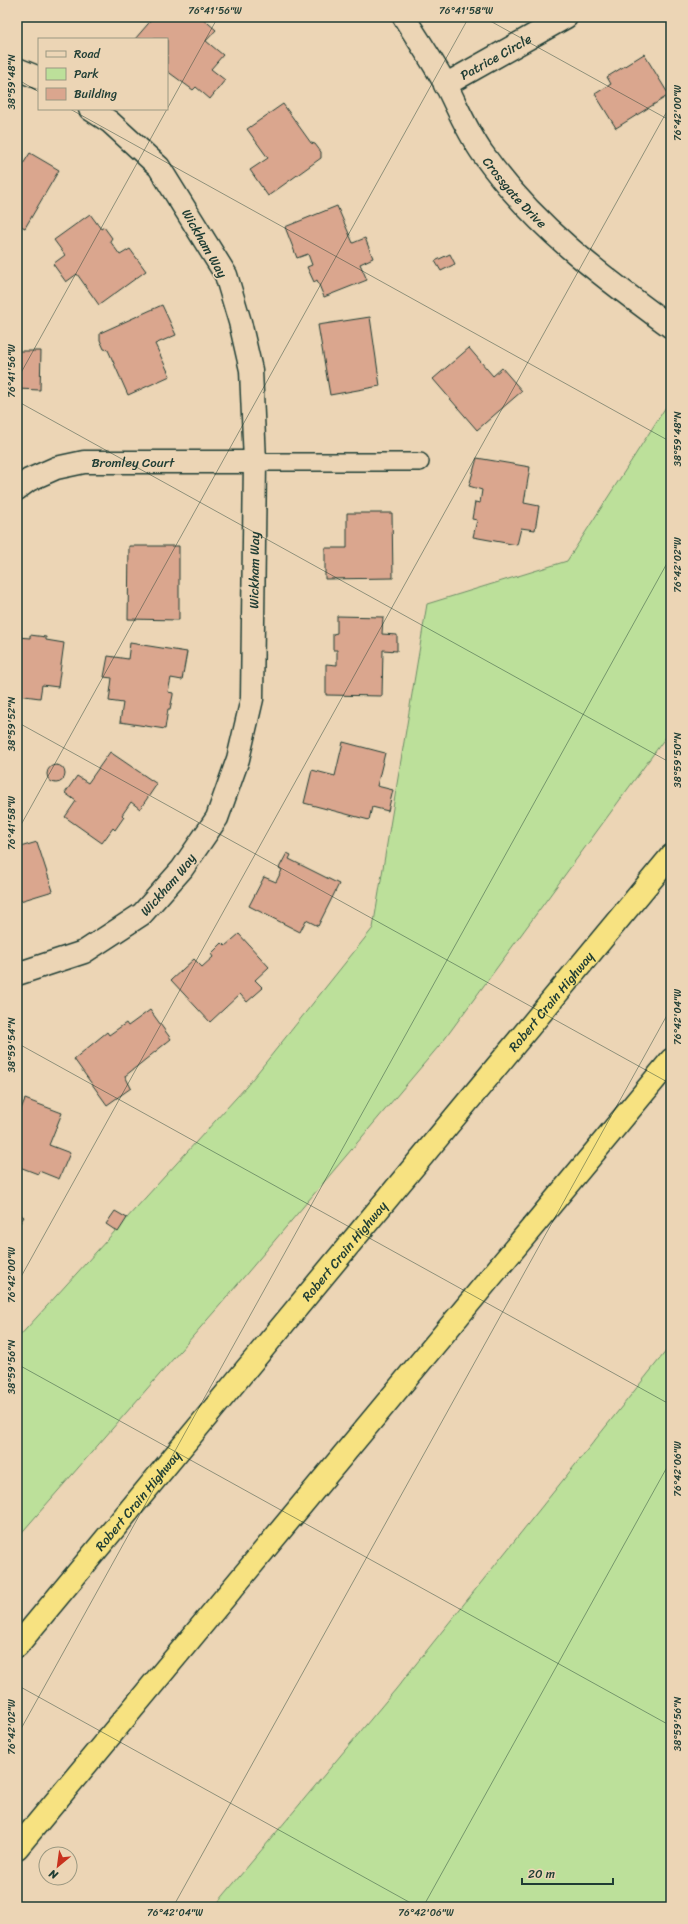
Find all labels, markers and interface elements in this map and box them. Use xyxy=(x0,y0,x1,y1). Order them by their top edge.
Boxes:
text: 76°41'56"W xyxy=(188,2,242,20)
text: 76°41'58"W xyxy=(439,2,493,20)
street label: Patrice Circle xyxy=(456,27,536,86)
legend xyxy=(38,38,168,110)
text: Road xyxy=(74,43,101,65)
text: 38°59'48"N xyxy=(3,54,21,110)
text: Park xyxy=(74,63,99,85)
text: Building xyxy=(74,83,117,105)
text: 76°42'00"W xyxy=(669,85,687,141)
street label: Crossgate Drive xyxy=(476,152,553,234)
street label: Wickham Way xyxy=(175,204,234,283)
text: 76°41'56"W xyxy=(3,344,21,398)
text: 38°59'48"N xyxy=(669,411,687,467)
street label: Bromley Court xyxy=(91,451,175,474)
street label: Wickham Way xyxy=(242,531,266,609)
text: 76°42'02"W xyxy=(669,537,687,593)
text: 38°59'52"N xyxy=(3,697,21,751)
text: 38°59'50"N xyxy=(669,732,687,788)
text: 76°41'58"W xyxy=(3,796,21,850)
street label: Wickham Way xyxy=(134,848,202,922)
street label: Robert Crain Highway xyxy=(503,946,600,1057)
text: 76°42'04"W xyxy=(669,989,687,1045)
text: 38°59'54"N xyxy=(3,1017,21,1073)
street label: Robert Crain Highway xyxy=(296,1196,393,1307)
text: 76°42'00"W xyxy=(3,1247,21,1303)
text: 38°59'56"N xyxy=(3,1340,21,1394)
text: 76°42'06"W xyxy=(669,1441,687,1497)
street label: Robert Crain Highway xyxy=(89,1445,187,1556)
text: 38°59'56"N xyxy=(669,1697,687,1751)
text: 76°42'02"W xyxy=(3,1699,21,1755)
north arrow xyxy=(38,1846,78,1886)
scale bar xyxy=(522,1860,613,1886)
text: 20 m xyxy=(528,1863,555,1885)
text: N xyxy=(45,1864,62,1885)
text: 76°42'04"W xyxy=(147,1904,203,1922)
text: 76°42'06"W xyxy=(398,1904,454,1922)

